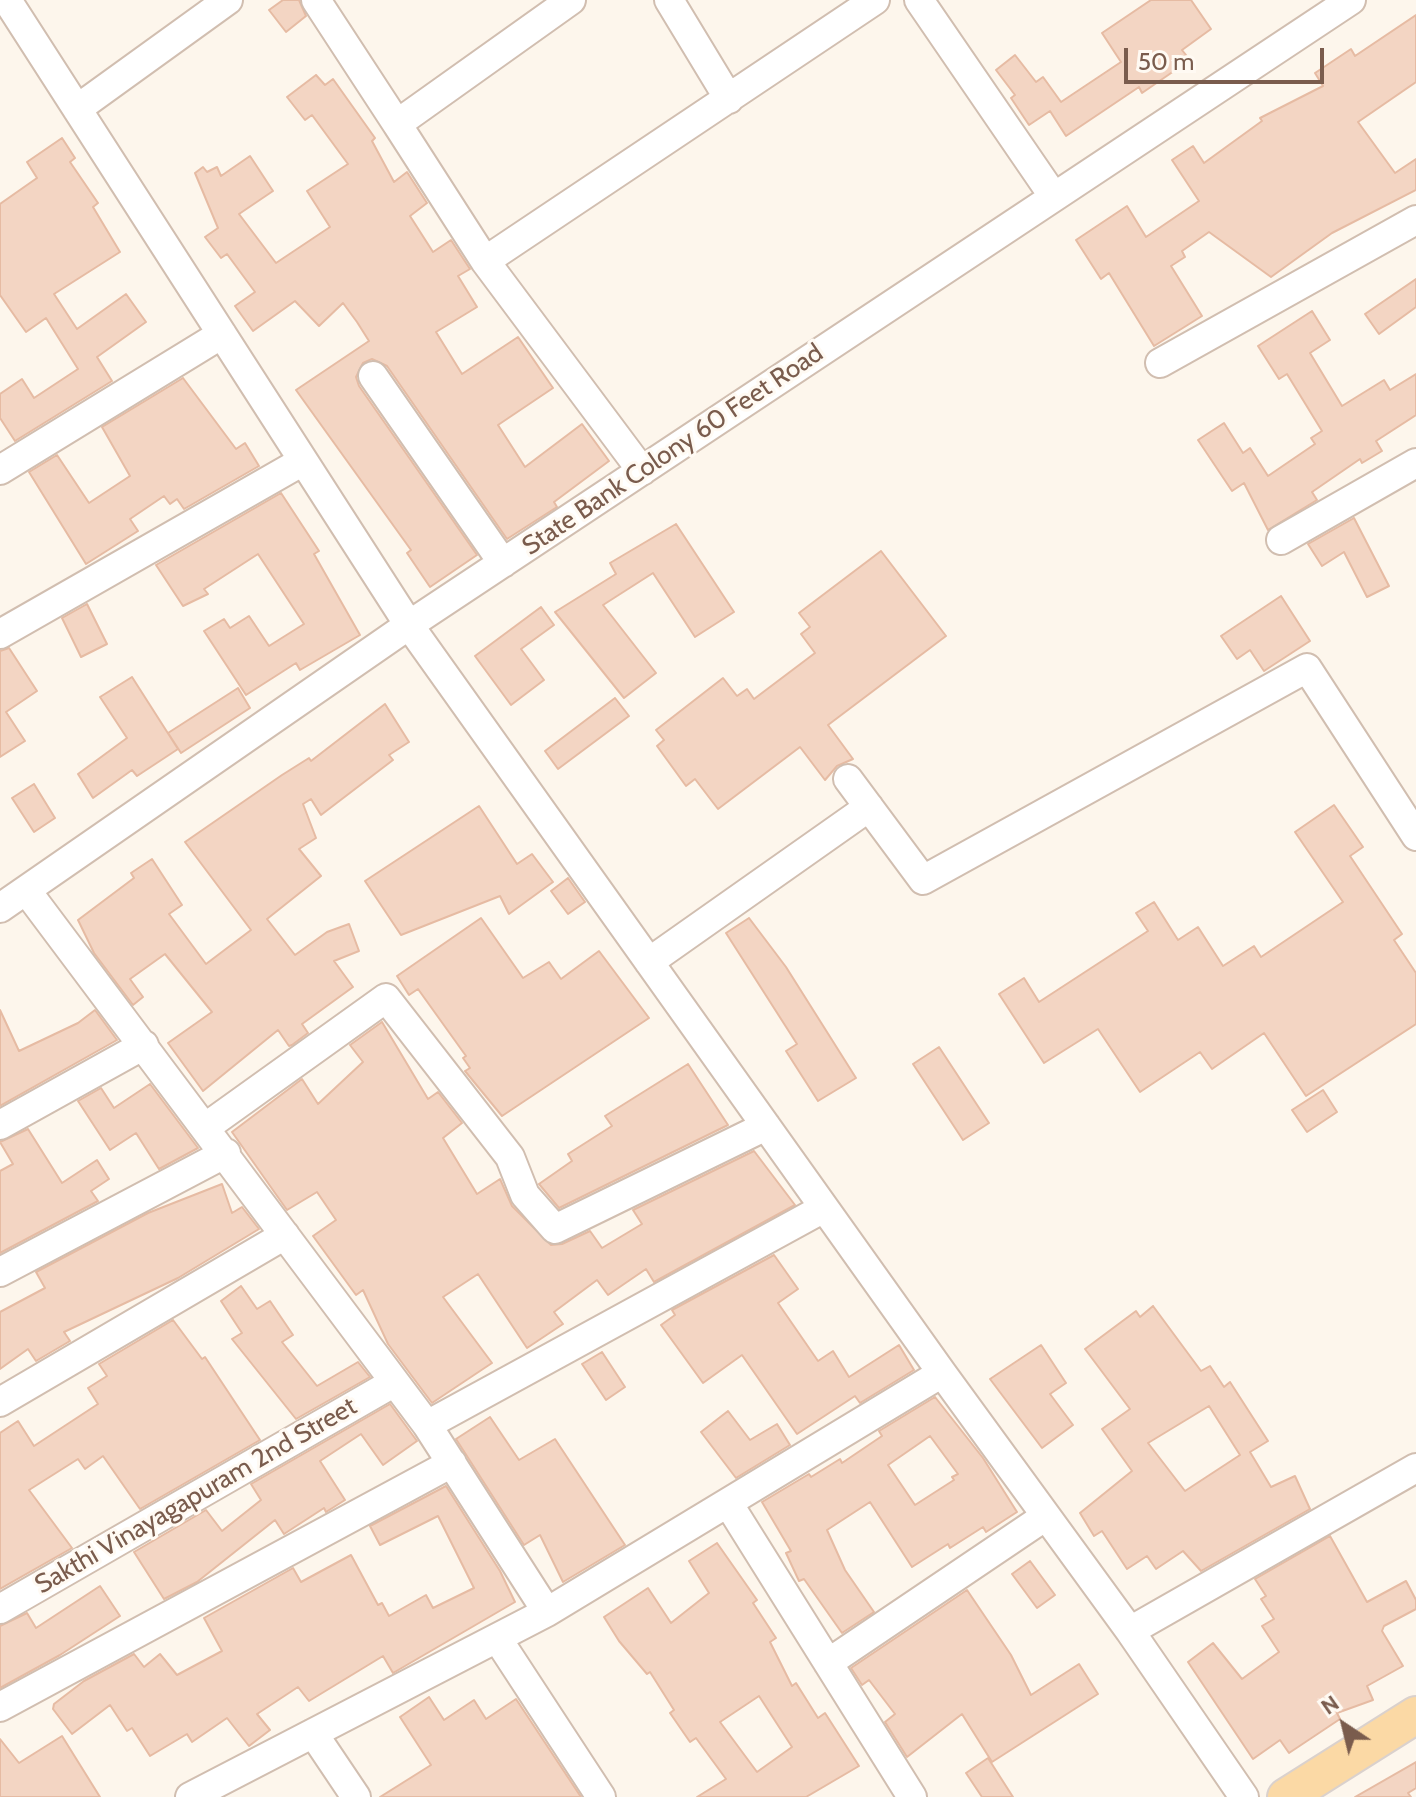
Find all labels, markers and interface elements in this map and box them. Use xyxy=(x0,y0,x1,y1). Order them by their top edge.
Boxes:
scale bar xyxy=(1128,32,1328,82)
text: 50 m xyxy=(1138,47,1194,76)
street label: State Bank Colony 60 Feet Road xyxy=(517,338,829,562)
street label: Sakthi Vinayagapuram 2nd Street xyxy=(30,1391,362,1601)
north arrow xyxy=(1304,1685,1384,1765)
text: N xyxy=(1316,1689,1344,1720)

